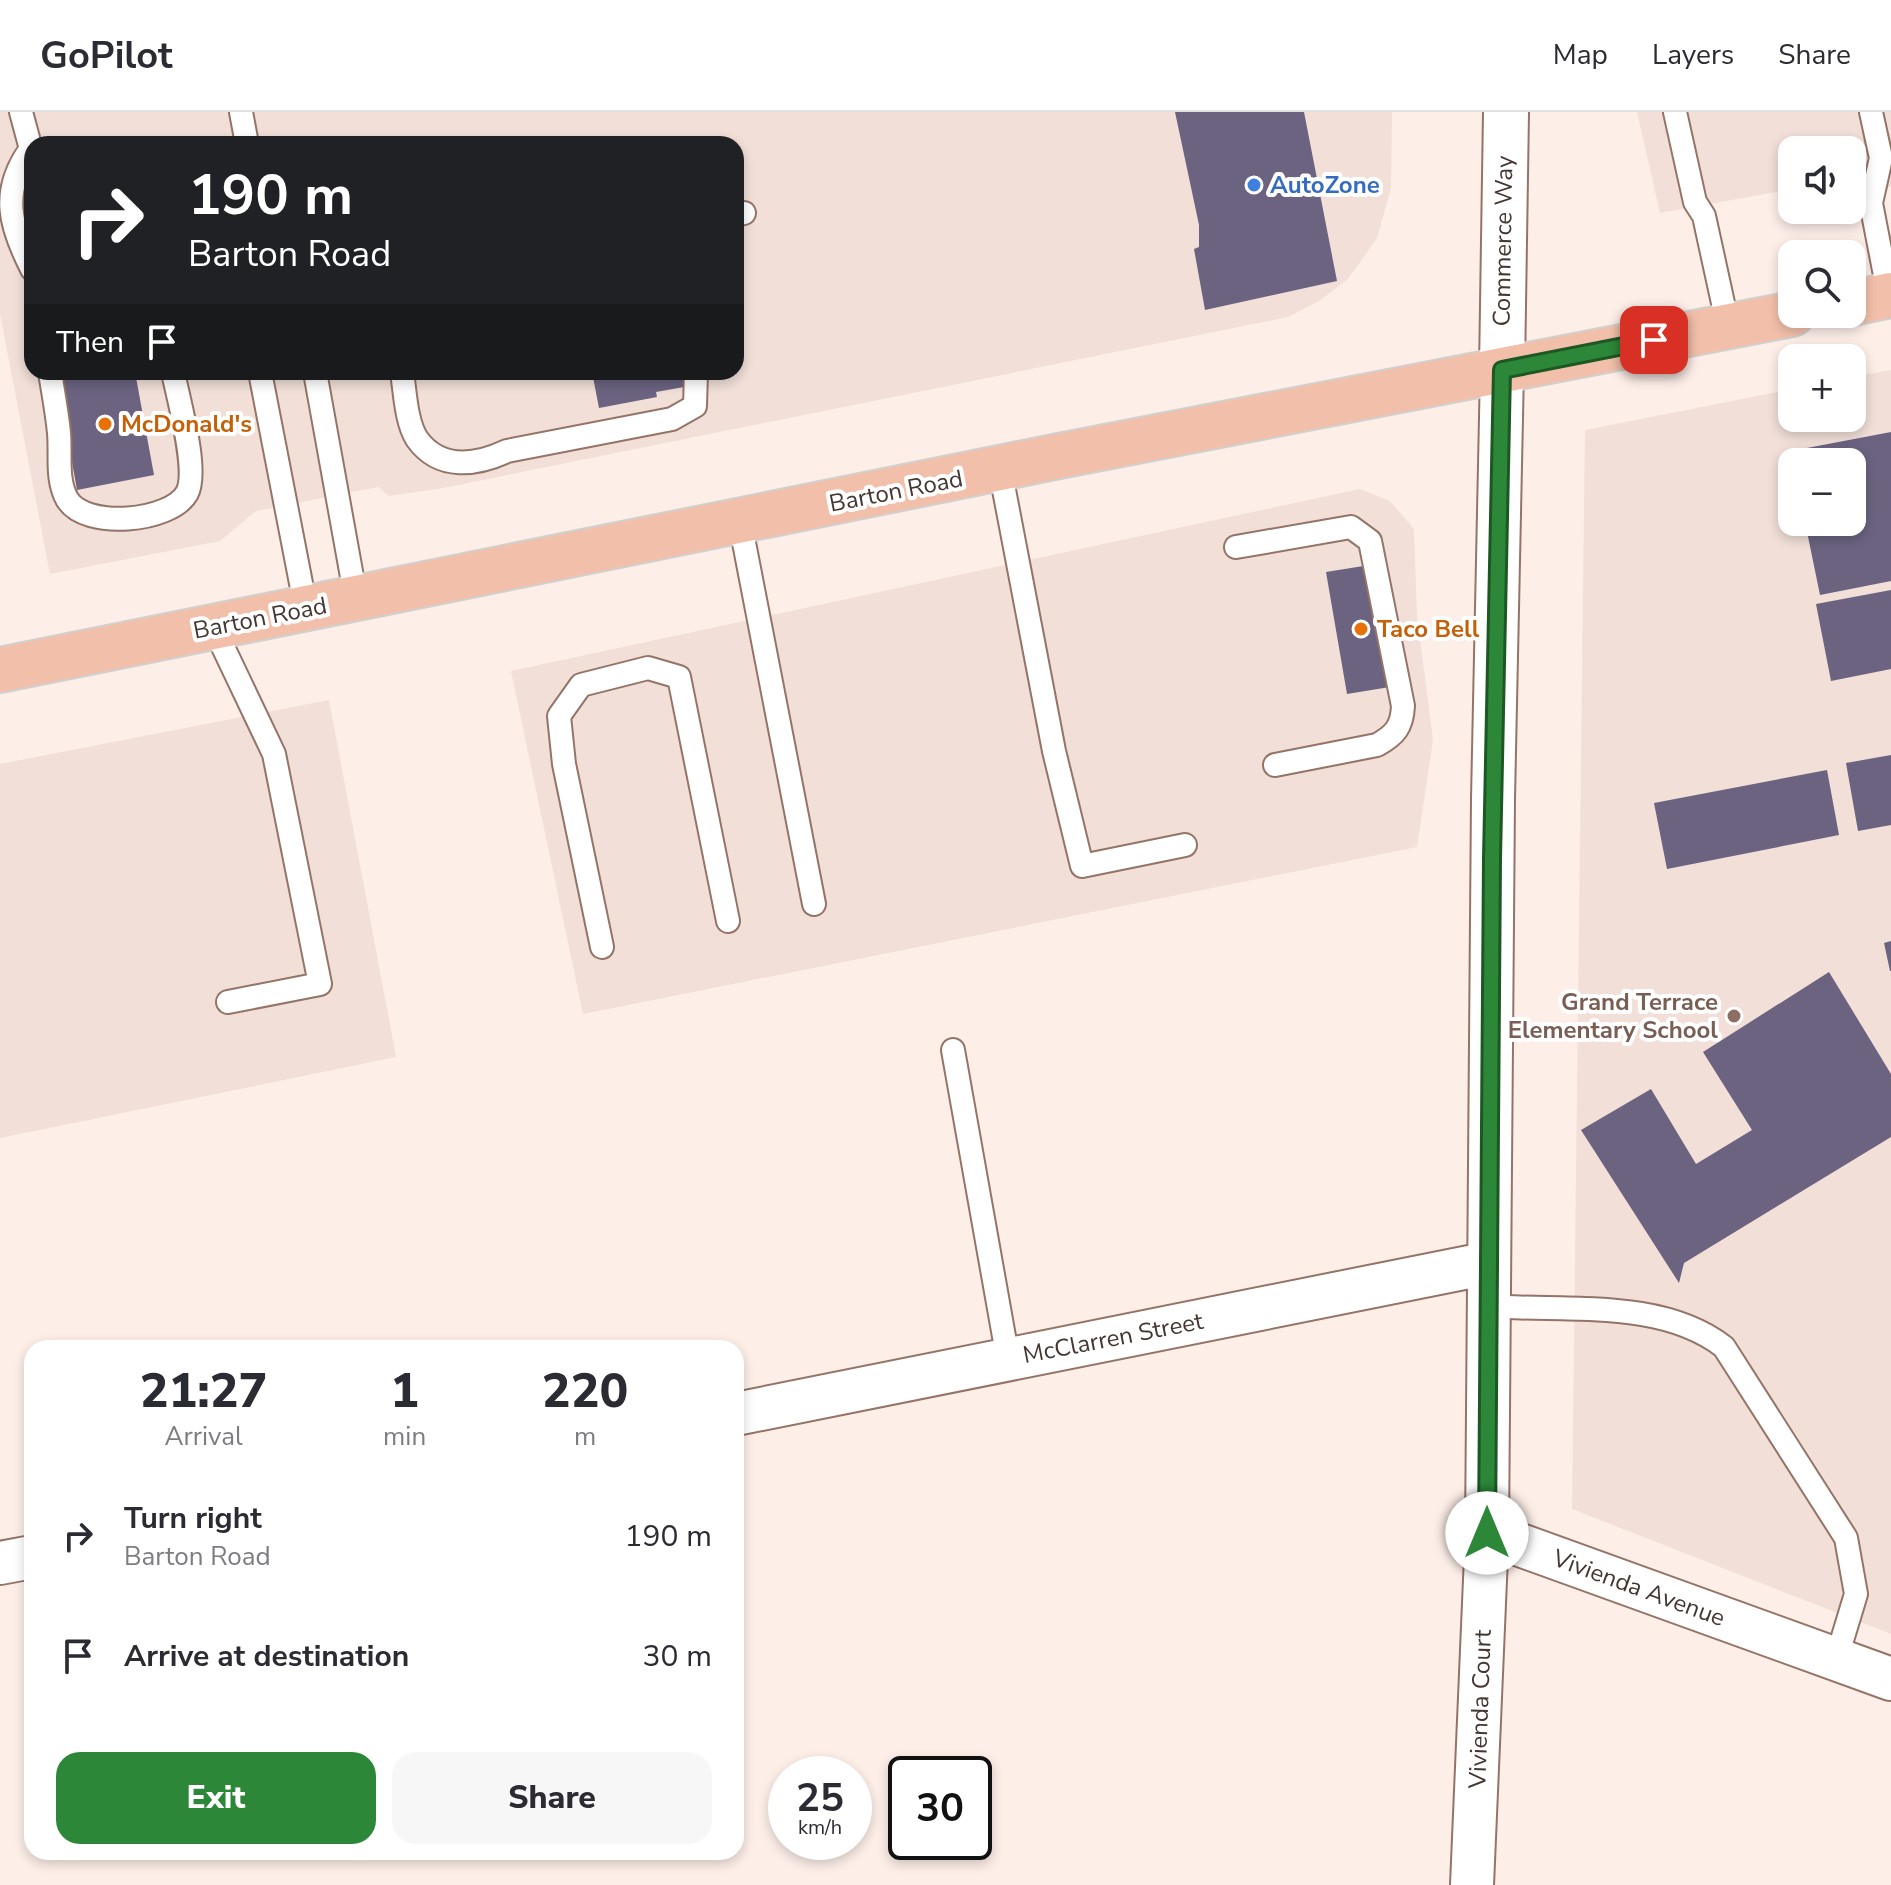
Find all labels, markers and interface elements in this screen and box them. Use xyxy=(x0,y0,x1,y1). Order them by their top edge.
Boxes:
text: GoPilot xyxy=(40,30,173,81)
text: Map xyxy=(1553,36,1608,74)
text: Layers xyxy=(1652,36,1734,74)
text: Share xyxy=(1778,36,1851,74)
map controls xyxy=(1778,136,1866,536)
button: sound xyxy=(1778,136,1866,224)
street label: Commerce Way xyxy=(1486,155,1520,327)
text: 190 m xyxy=(188,157,353,234)
icon: right xyxy=(56,168,160,272)
place label: AutoZone xyxy=(1270,169,1380,201)
marker: AutoZone xyxy=(1245,176,1263,194)
text: Barton Road xyxy=(188,230,391,279)
button: search xyxy=(1778,240,1866,328)
pin xyxy=(1620,306,1688,374)
icon: arrive xyxy=(1632,318,1676,362)
icon: arrive xyxy=(140,320,184,364)
text: Then xyxy=(56,322,124,363)
button: + xyxy=(1778,344,1866,432)
place label: McDonald's xyxy=(121,408,252,440)
marker: McDonald's xyxy=(96,415,114,433)
button: − xyxy=(1778,448,1866,536)
street label: Barton Road xyxy=(826,462,966,520)
street label: Barton Road xyxy=(190,589,330,647)
place label: Taco Bell xyxy=(1377,613,1480,645)
marker: Taco Bell xyxy=(1352,620,1370,638)
place label: Grand Terrace Elementary School xyxy=(1508,986,1718,1046)
marker: Grand Terrace Elementary School xyxy=(1725,1007,1743,1025)
street label: McClarren Street xyxy=(1020,1305,1206,1371)
text: 21:27 xyxy=(140,1358,267,1424)
text: 1 xyxy=(390,1358,419,1424)
text: 220 xyxy=(542,1358,628,1424)
text: Arrival xyxy=(164,1419,243,1454)
text: min xyxy=(383,1419,426,1454)
text: m xyxy=(574,1419,596,1454)
position arrow xyxy=(1445,1491,1529,1575)
text: Turn right xyxy=(124,1498,262,1539)
icon: right xyxy=(56,1514,100,1558)
text: 190 m xyxy=(625,1516,712,1557)
text: Barton Road xyxy=(124,1539,271,1574)
street label: Vivienda Avenue xyxy=(1548,1542,1730,1634)
street label: Vivienda Court xyxy=(1461,1628,1499,1790)
icon: arrive xyxy=(56,1634,100,1678)
text: Arrive at destination xyxy=(124,1636,409,1677)
text: 30 m xyxy=(643,1636,712,1677)
button: Exit xyxy=(56,1752,376,1844)
button: Share xyxy=(392,1752,712,1844)
speed limit sign: 30 xyxy=(888,1756,992,1860)
text: 25 xyxy=(796,1771,844,1825)
text: km/h xyxy=(798,1814,842,1841)

